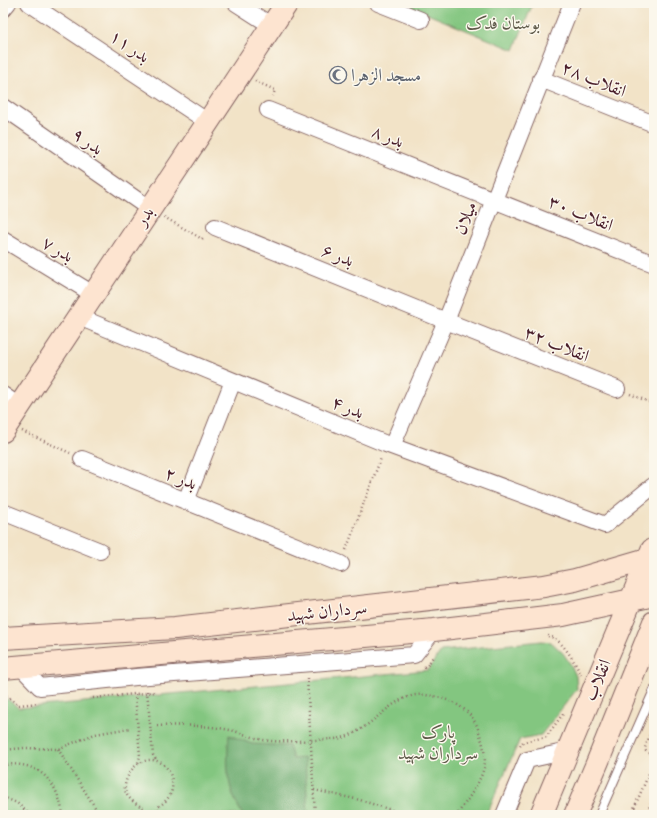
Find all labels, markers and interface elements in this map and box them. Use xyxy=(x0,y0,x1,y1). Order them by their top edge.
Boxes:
park label: بوستان فدک xyxy=(466,11,540,34)
street label: بدر ۱۱ xyxy=(106,24,155,67)
street label: انقلاب ۲۸ xyxy=(558,55,630,102)
place label: مسجد الزهرا xyxy=(351,63,421,87)
mosque icon: مسجد الزهرا xyxy=(328,65,348,85)
street label: بدر ۸ xyxy=(369,119,408,152)
street label: بدر ۹ xyxy=(68,122,108,159)
street label: انقلاب ۳۰ xyxy=(545,189,617,236)
street label: میلان xyxy=(447,198,482,238)
street label: بدر xyxy=(128,201,158,232)
street label: بدر ۷ xyxy=(38,230,78,267)
street label: بدر ۶ xyxy=(319,238,358,271)
street label: انقلاب ۳۲ xyxy=(521,320,593,367)
street label: بدر ۴ xyxy=(329,390,368,423)
street label: بدر ۲ xyxy=(162,461,201,494)
street label: سرداران شهید xyxy=(286,595,368,627)
street label: انقلاب xyxy=(578,655,616,704)
park label: پارک سرداران شهید xyxy=(398,720,478,765)

